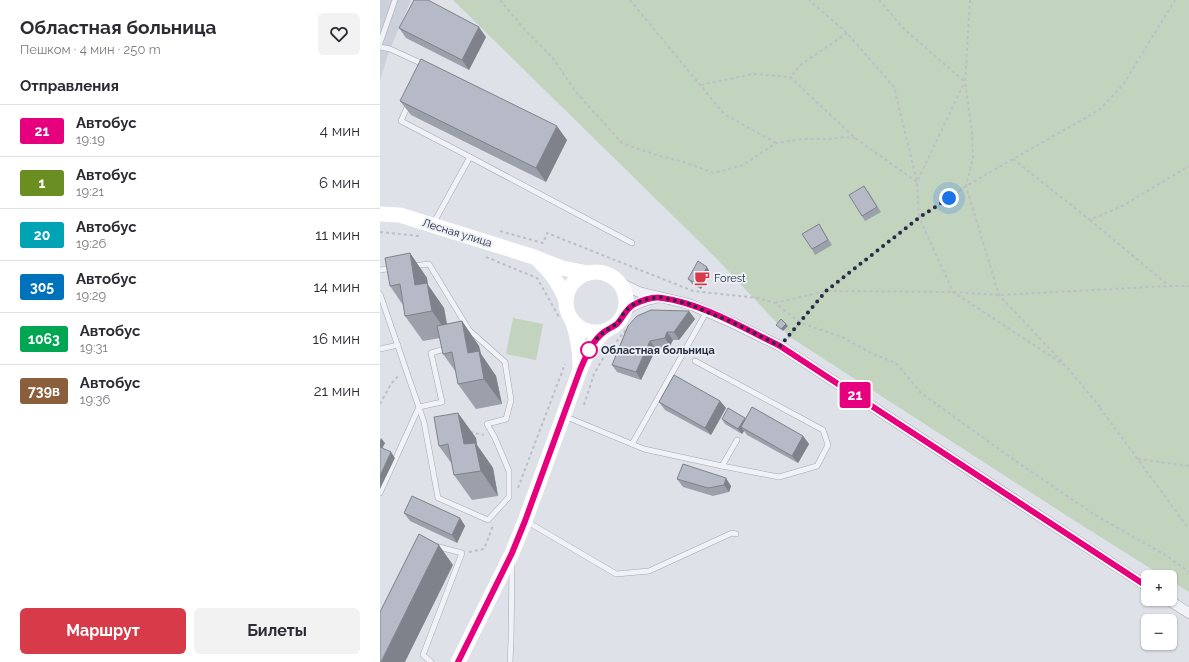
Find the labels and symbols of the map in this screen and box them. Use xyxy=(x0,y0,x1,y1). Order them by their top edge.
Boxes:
your location xyxy=(939,188,959,208)
street label: Лесная улица xyxy=(421,216,493,250)
cafe icon: Forest xyxy=(693,269,711,287)
place label: Forest xyxy=(714,272,746,285)
marker: Областная больница xyxy=(580,341,598,359)
place label: Областная больница xyxy=(601,344,715,357)
line badge: 21 xyxy=(837,382,873,408)

